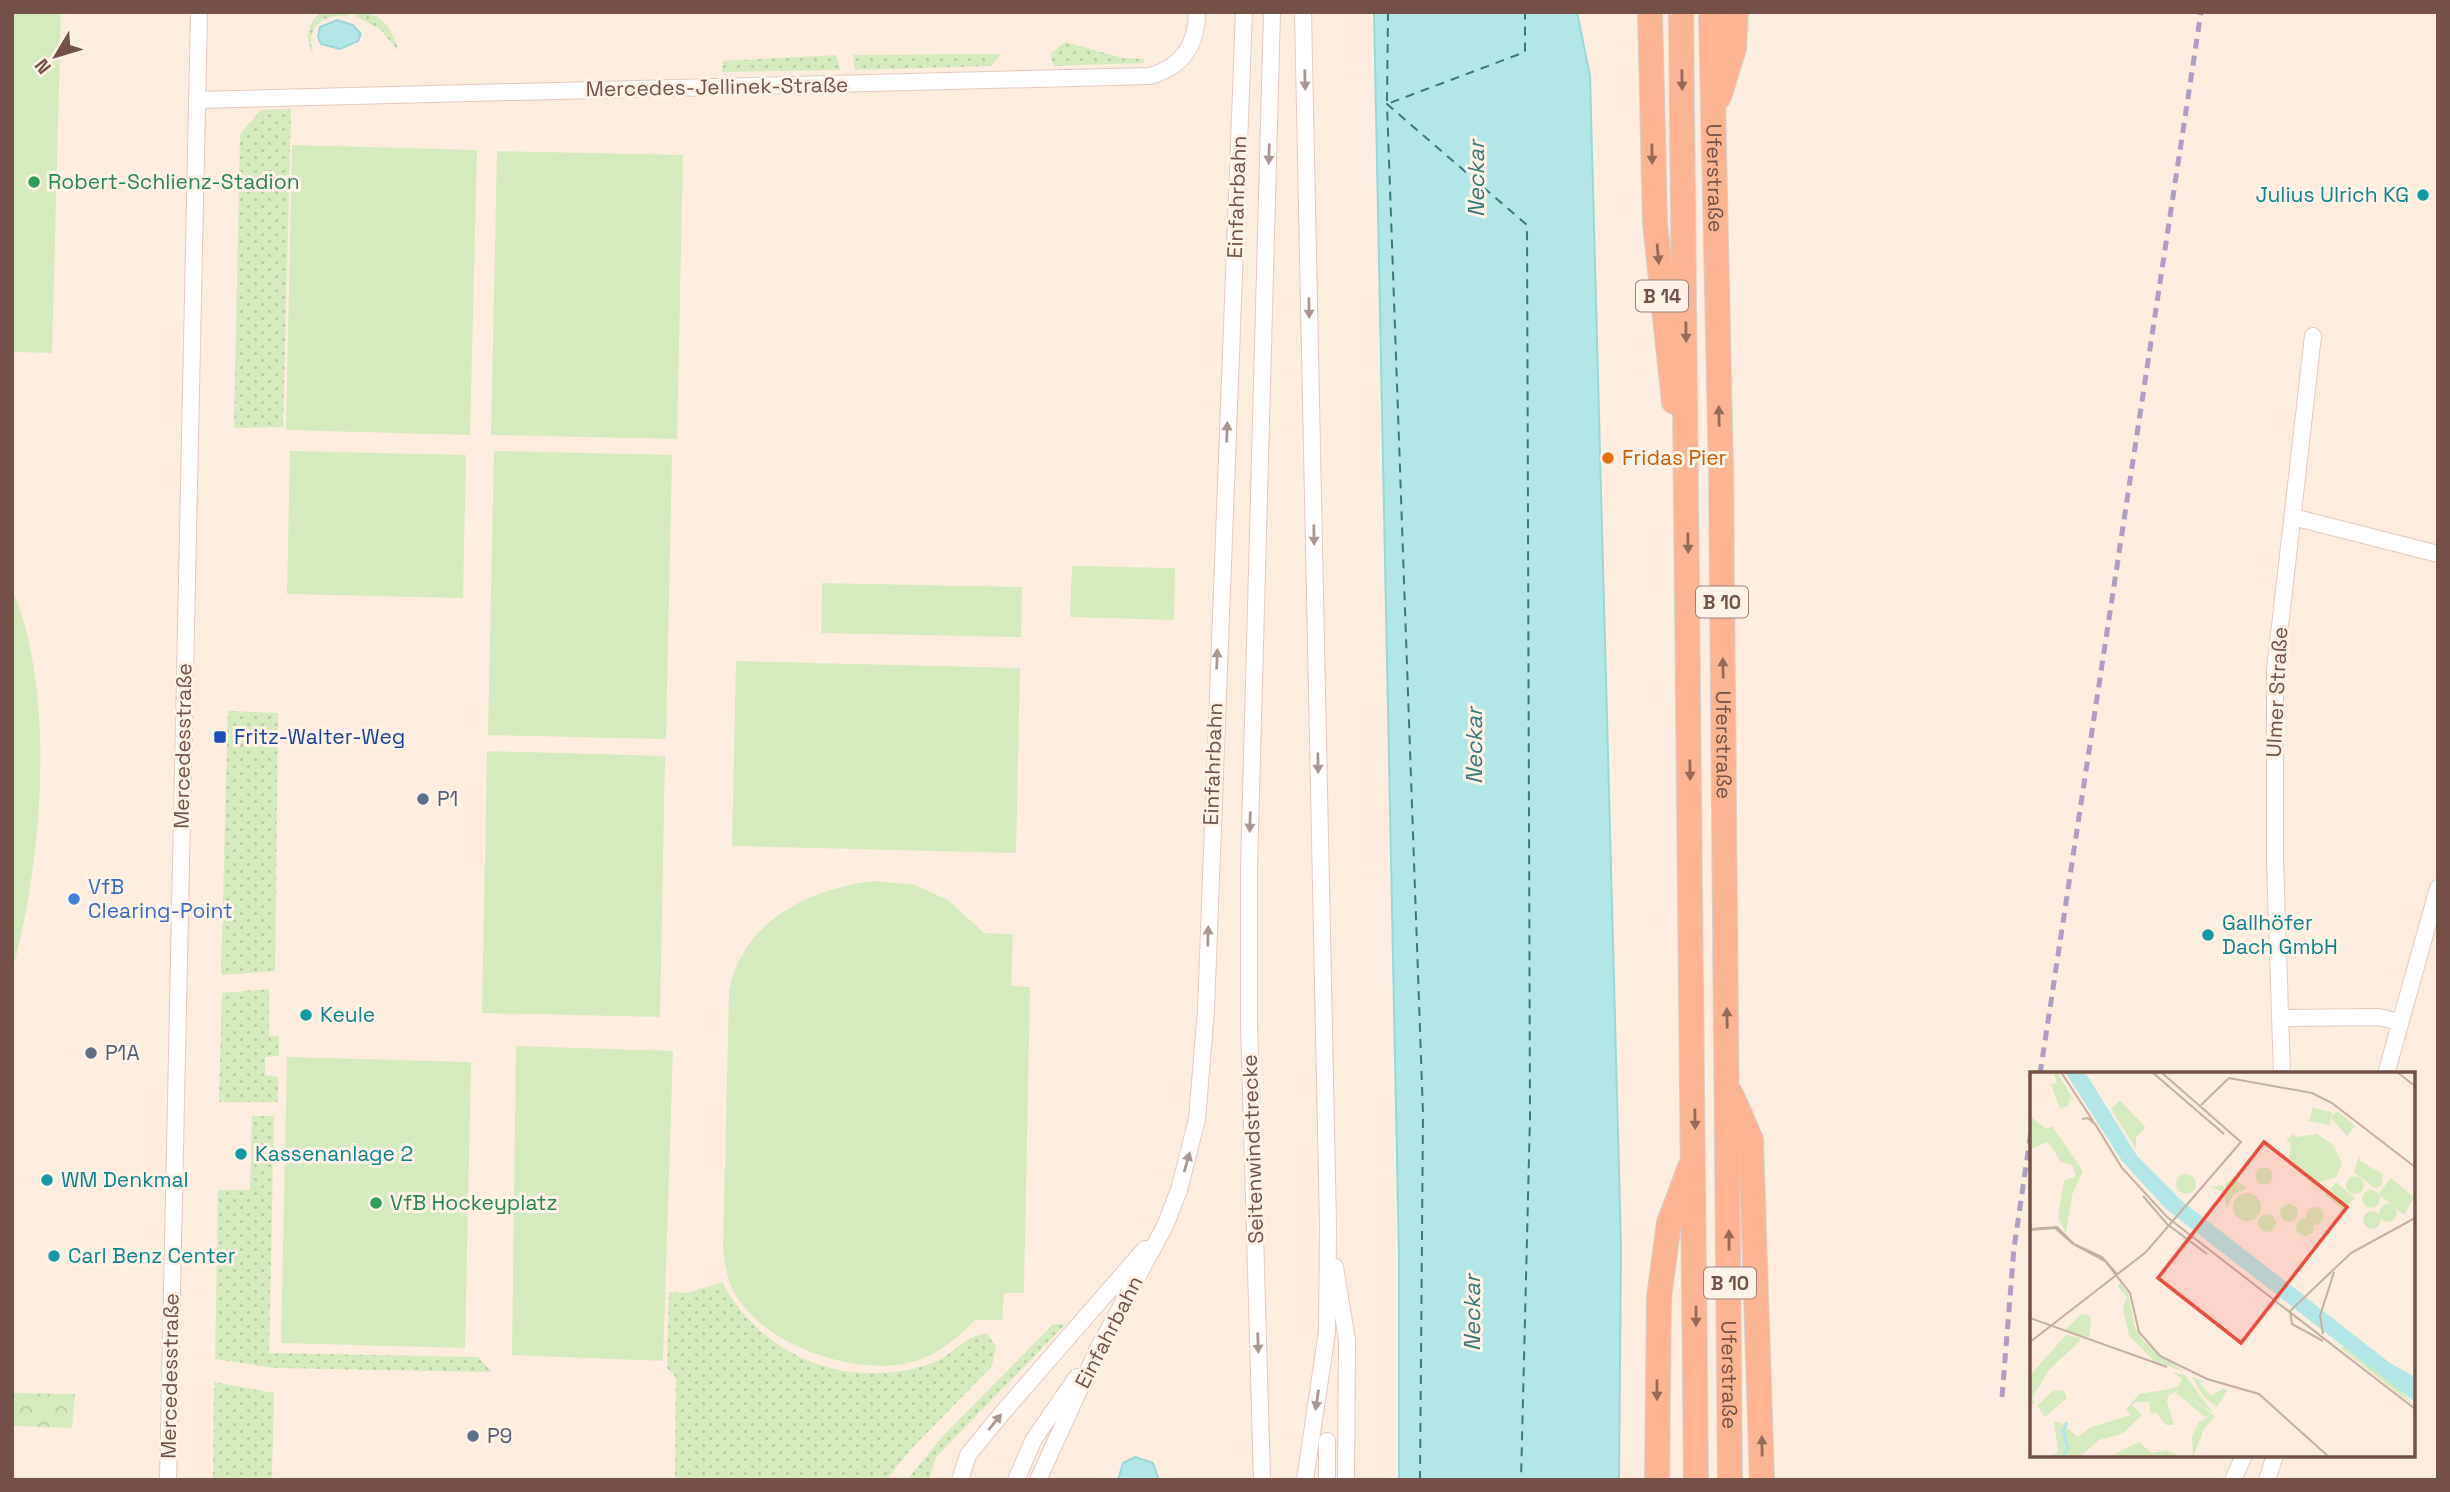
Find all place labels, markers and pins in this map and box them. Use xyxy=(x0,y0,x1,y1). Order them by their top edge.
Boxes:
place label: Robert-Schlienz-Stadion xyxy=(48,168,300,195)
marker: Robert-Schlienz-Stadion xyxy=(26,174,42,190)
place label: Julius Ulrich KG xyxy=(2256,181,2409,208)
marker: Julius Ulrich KG xyxy=(2415,187,2431,203)
place label: Fridas Pier xyxy=(1622,444,1727,471)
marker: Fridas Pier xyxy=(1600,450,1616,466)
place label: Fritz-Walter-Weg xyxy=(234,723,405,750)
marker: Fritz-Walter-Weg xyxy=(212,729,228,745)
place label: P1 xyxy=(437,785,458,812)
marker: P1 xyxy=(415,791,431,807)
place label: VfB Clearing-Point xyxy=(88,873,233,924)
marker: VfB Clearing-Point xyxy=(66,891,82,907)
place label: Gallhöfer Dach GmbH xyxy=(2222,909,2338,960)
marker: Gallhöfer Dach GmbH xyxy=(2200,927,2216,943)
place label: Keule xyxy=(320,1001,375,1028)
marker: Keule xyxy=(298,1007,314,1023)
place label: P1A xyxy=(105,1039,140,1066)
marker: P1A xyxy=(83,1045,99,1061)
place label: Kassenanlage 2 xyxy=(255,1140,413,1167)
marker: Kassenanlage 2 xyxy=(233,1146,249,1162)
place label: WM Denkmal xyxy=(61,1166,189,1193)
marker: WM Denkmal xyxy=(39,1172,55,1188)
place label: VfB Hockeyplatz xyxy=(390,1189,557,1216)
marker: VfB Hockeyplatz xyxy=(368,1195,384,1211)
place label: Carl Benz Center xyxy=(68,1242,236,1269)
marker: Carl Benz Center xyxy=(46,1248,62,1264)
place label: P9 xyxy=(487,1422,512,1449)
marker: P9 xyxy=(465,1428,481,1444)

